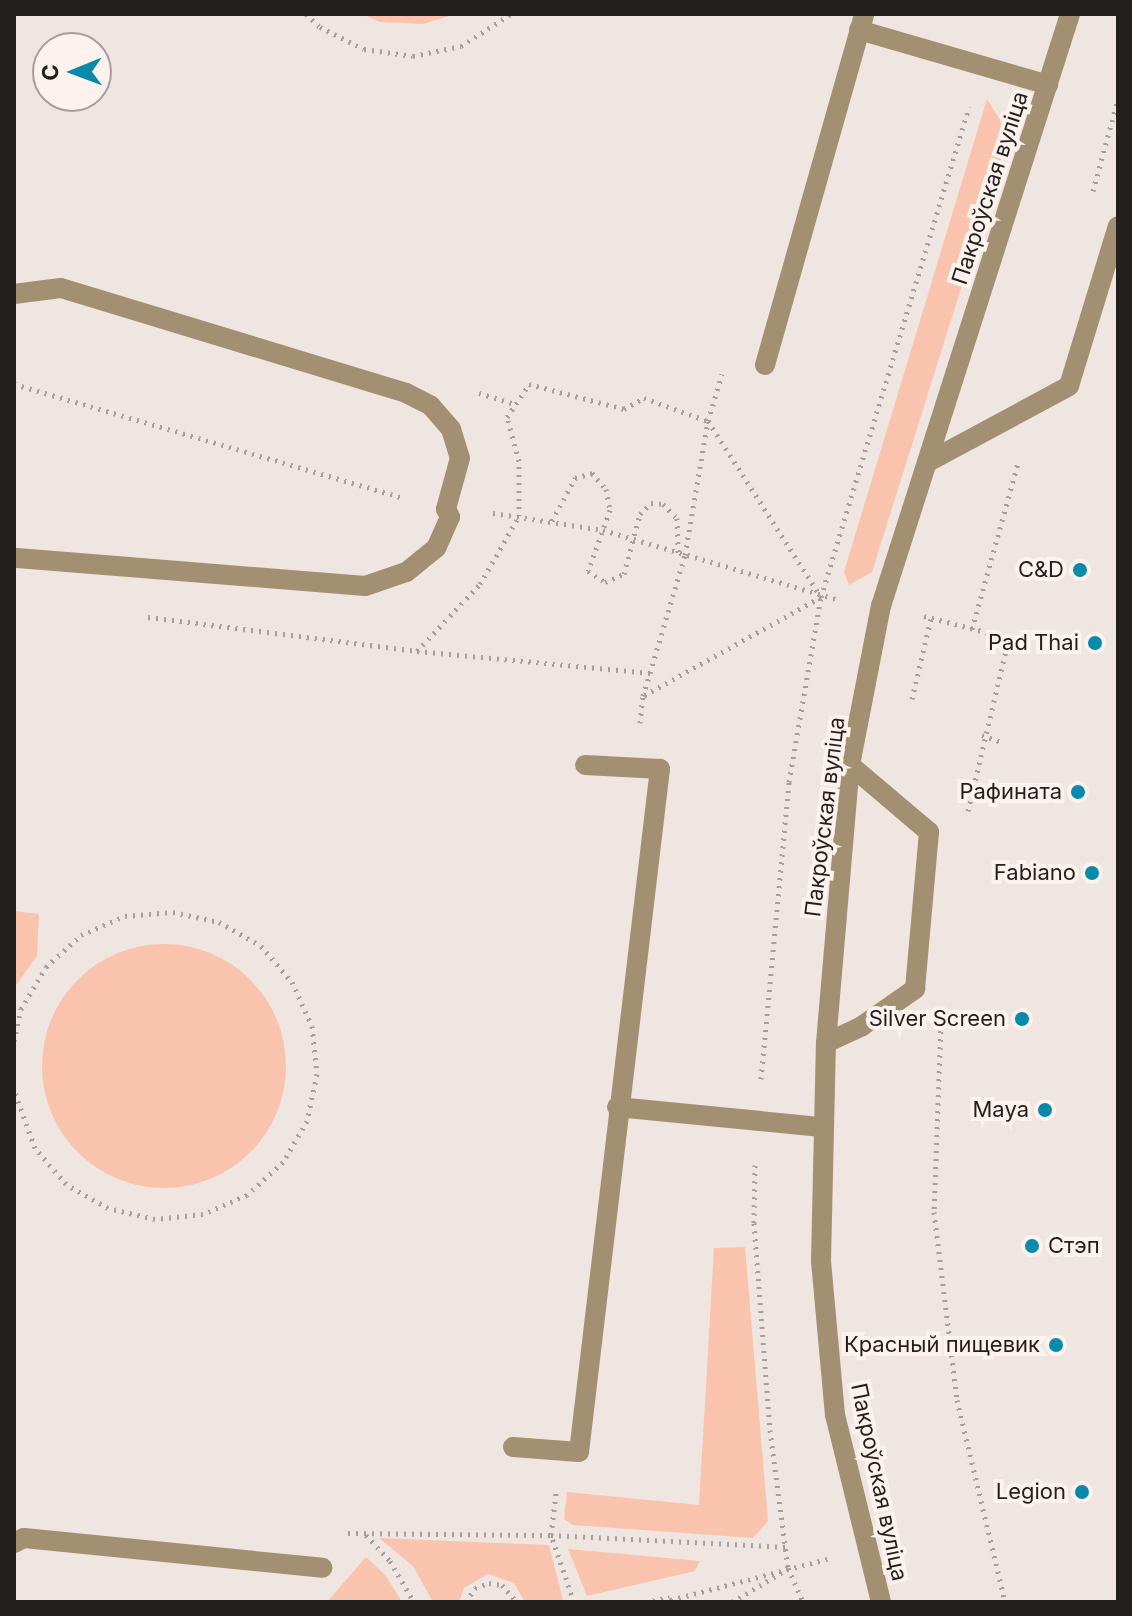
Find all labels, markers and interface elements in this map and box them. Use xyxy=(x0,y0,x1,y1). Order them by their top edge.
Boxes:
north arrow xyxy=(32,32,112,112)
text: С xyxy=(37,64,63,81)
street label: Пакроўская вуліца xyxy=(946,88,1034,288)
place label: C&D xyxy=(1018,557,1064,583)
marker: C&D xyxy=(1071,561,1089,579)
place label: Pad Thai xyxy=(988,630,1079,656)
marker: Pad Thai xyxy=(1086,634,1104,652)
street label: Пакроўская вуліца xyxy=(800,715,850,919)
place label: Рафината xyxy=(959,779,1062,805)
marker: Рафината xyxy=(1069,783,1087,801)
place label: Fabiano xyxy=(994,860,1076,886)
marker: Fabiano xyxy=(1083,864,1101,882)
place label: Silver Screen xyxy=(869,1006,1006,1032)
marker: Silver Screen xyxy=(1013,1010,1031,1028)
place label: Maya xyxy=(972,1097,1029,1123)
marker: Maya xyxy=(1036,1101,1054,1119)
place label: Стэп xyxy=(1048,1233,1100,1259)
marker: Стэп xyxy=(1023,1237,1041,1255)
place label: Красный пищевик xyxy=(844,1332,1040,1358)
marker: Красный пищевик xyxy=(1047,1336,1065,1354)
street label: Пакроўская вуліца xyxy=(845,1381,913,1583)
place label: Legion xyxy=(996,1479,1066,1505)
marker: Legion xyxy=(1073,1483,1091,1501)

